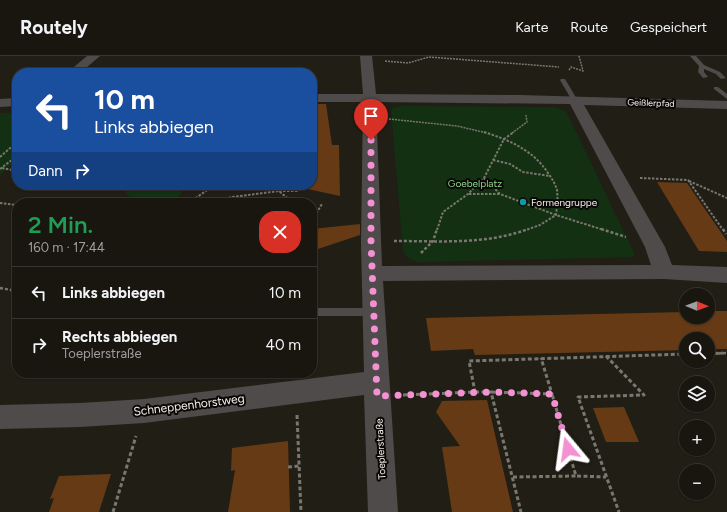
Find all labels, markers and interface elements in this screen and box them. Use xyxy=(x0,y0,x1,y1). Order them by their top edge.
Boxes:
text: Routely xyxy=(20,16,88,39)
text: Karte xyxy=(515,19,548,36)
text: Route xyxy=(570,19,608,36)
text: Gespeichert xyxy=(630,19,707,36)
text: 10 m xyxy=(94,82,155,116)
icon: left xyxy=(28,84,80,136)
street label: Geißlerpfad xyxy=(627,96,675,109)
pin xyxy=(354,99,388,140)
icon: arrive xyxy=(360,105,382,127)
text: Links abbiegen xyxy=(94,116,214,138)
icon: right xyxy=(71,160,93,182)
text: Dann xyxy=(28,162,63,180)
park label: Goebelplatz xyxy=(448,177,502,190)
place label: Formengruppe xyxy=(531,196,598,209)
marker: Formengruppe xyxy=(518,197,528,207)
text: 2 Min. xyxy=(28,210,93,239)
button: close xyxy=(259,211,301,253)
text: 160 m · 17:44 xyxy=(28,240,105,255)
icon: left xyxy=(28,282,50,304)
text: Links abbiegen xyxy=(62,284,165,302)
text: 10 m xyxy=(269,284,301,302)
north arrow xyxy=(679,288,715,324)
map controls xyxy=(679,288,715,500)
text: Rechts abbiegen xyxy=(62,328,177,346)
button: search xyxy=(679,332,715,368)
icon: right xyxy=(28,334,50,356)
text: 40 m xyxy=(266,336,301,354)
text: Toeplerstraße xyxy=(62,346,141,361)
button: layers xyxy=(679,376,715,412)
street label: Schneppenhorstweg xyxy=(133,391,245,419)
street label: Toeplerstraße xyxy=(372,418,389,480)
button: + xyxy=(679,420,715,456)
position arrow xyxy=(547,428,589,470)
button: − xyxy=(679,464,715,500)

